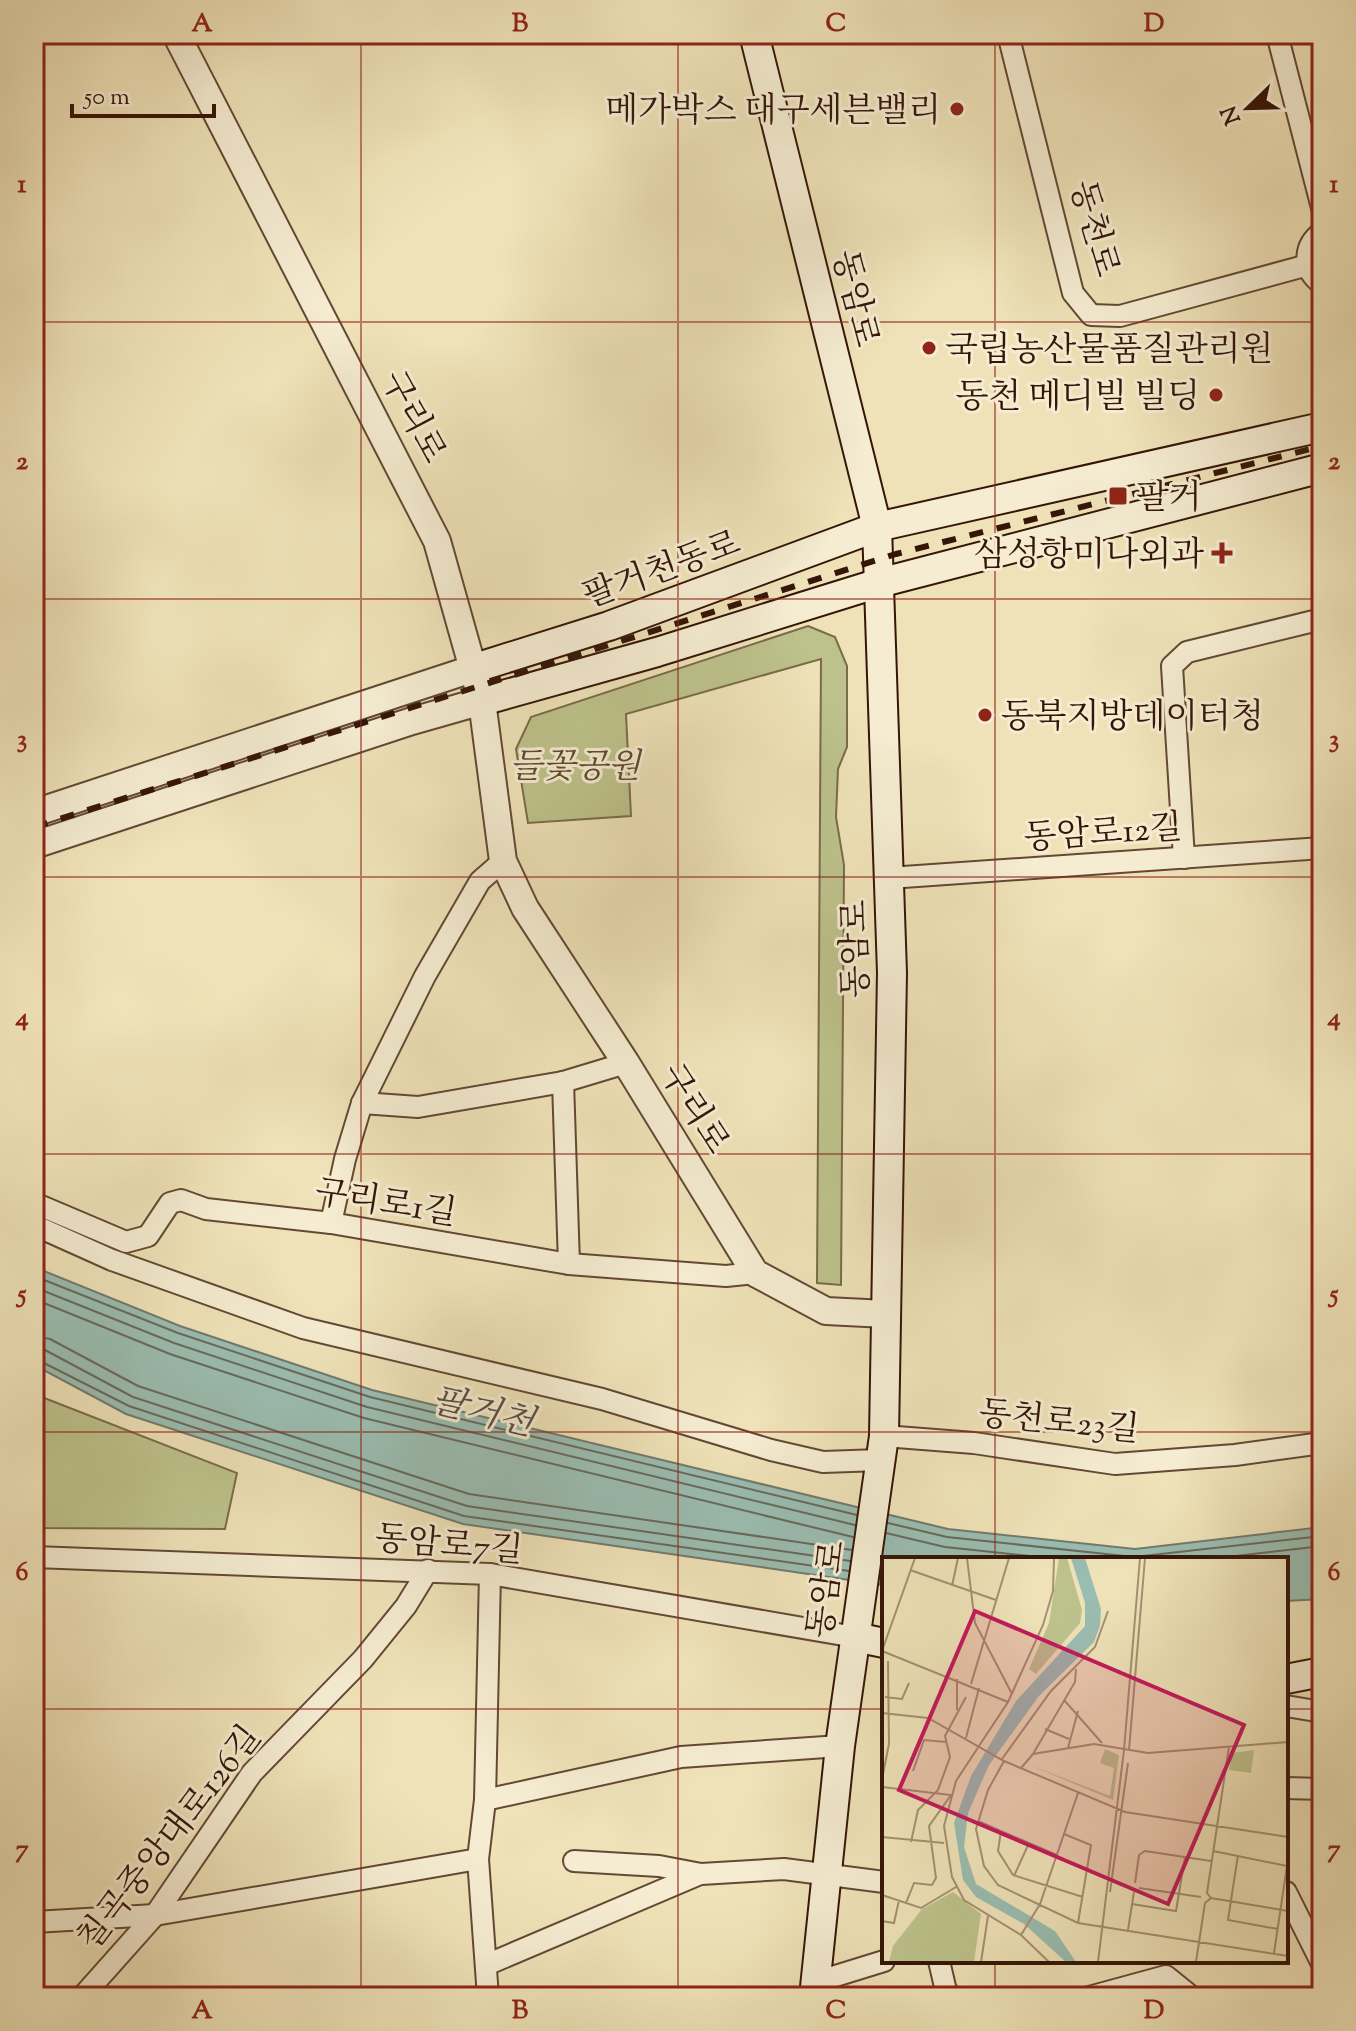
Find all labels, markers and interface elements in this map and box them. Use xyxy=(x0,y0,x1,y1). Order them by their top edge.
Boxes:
text: A xyxy=(191,6,213,43)
text: B xyxy=(512,6,529,43)
text: C xyxy=(826,6,846,43)
text: D xyxy=(1144,6,1164,43)
scale bar xyxy=(72,68,214,118)
north arrow xyxy=(1208,68,1288,148)
text: 50 m xyxy=(82,81,130,115)
place label: 메가박스 대구세븐밸리 xyxy=(605,88,941,137)
marker: 메가박스 대구세븐밸리 xyxy=(948,100,966,118)
text: N xyxy=(1214,100,1251,129)
text: 1 xyxy=(18,167,27,204)
text: 1 xyxy=(1330,167,1339,204)
street label: 동천로 xyxy=(1056,175,1130,283)
street label: 동암로 xyxy=(818,245,889,353)
place label: 국립농산물품질관리원 xyxy=(945,327,1273,376)
marker: 국립농산물품질관리원 xyxy=(920,339,938,357)
street label: 구리로 xyxy=(367,363,457,473)
place label: 동천 메디빌 빌딩 xyxy=(956,374,1200,423)
marker: 동천 메디빌 빌딩 xyxy=(1207,386,1225,404)
text: 2 xyxy=(16,444,29,481)
text: 2 xyxy=(1328,444,1341,481)
place label: 팔거 xyxy=(1136,475,1202,524)
marker: 팔거 xyxy=(1107,485,1129,507)
street label: 팔거천동로 xyxy=(577,520,748,622)
place label: 삼성항미나외과 xyxy=(974,532,1204,581)
marker: 삼성항미나외과 xyxy=(1211,542,1233,564)
place label: 동북지방데이터청 xyxy=(1001,694,1264,743)
marker: 동북지방데이터청 xyxy=(976,706,994,724)
text: 3 xyxy=(17,722,27,759)
text: 3 xyxy=(1329,722,1339,759)
park label: 들꽃공원 xyxy=(509,744,643,793)
street label: 동암로12길 xyxy=(1022,805,1184,864)
street label: 동암로 xyxy=(832,899,883,999)
text: 4 xyxy=(14,1000,29,1037)
text: 4 xyxy=(1326,1000,1341,1037)
street label: 구리로 xyxy=(646,1055,740,1165)
street label: 구리로1길 xyxy=(311,1169,460,1240)
text: 5 xyxy=(16,1277,27,1314)
text: 5 xyxy=(1328,1277,1339,1314)
water label: 팔거천 xyxy=(425,1376,541,1452)
street label: 동천로23길 xyxy=(976,1391,1141,1456)
street label: 동암로7길 xyxy=(373,1516,525,1577)
street label: 동암로 xyxy=(797,1537,860,1642)
text: 6 xyxy=(16,1555,29,1592)
text: 6 xyxy=(1328,1555,1341,1592)
inset map xyxy=(882,1557,1288,1963)
street label: 칠곡중앙대로126길 xyxy=(67,1716,274,1962)
text: 7 xyxy=(15,1832,29,1869)
text: 7 xyxy=(1327,1832,1341,1869)
text: A xyxy=(191,1993,213,2030)
text: B xyxy=(512,1993,529,2030)
text: C xyxy=(826,1993,846,2030)
text: D xyxy=(1144,1993,1164,2030)

